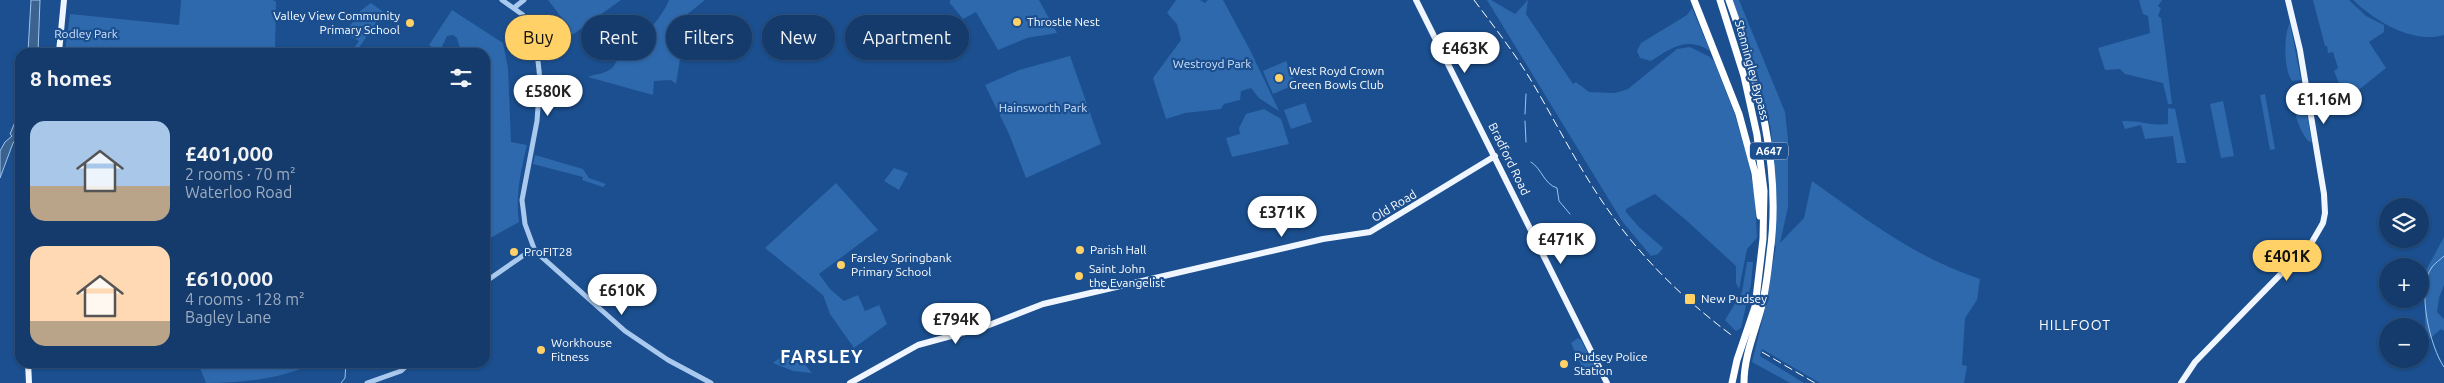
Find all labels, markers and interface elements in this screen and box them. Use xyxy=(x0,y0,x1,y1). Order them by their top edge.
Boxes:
place label: Valley View Community Primary School xyxy=(273,9,400,36)
chip: Buy xyxy=(505,15,571,60)
chip: Rent xyxy=(581,15,656,60)
chip: Filters xyxy=(666,15,752,60)
chip: New xyxy=(762,15,835,60)
chip: Apartment xyxy=(845,15,969,60)
place label: Throstle Nest xyxy=(1027,15,1100,28)
marker: Throstle Nest xyxy=(1011,16,1023,28)
marker: Valley View Community Primary School xyxy=(404,17,416,29)
street label: Stanningley Bypass xyxy=(1733,19,1772,121)
park label: Rodley Park xyxy=(54,27,118,40)
pin: £463K xyxy=(1430,32,1500,74)
text: £463K xyxy=(1442,39,1488,57)
park label: Westroyd Park xyxy=(1173,57,1251,70)
icon: filters xyxy=(447,64,475,92)
place label: West Royd Crown Green Bowls Club xyxy=(1289,64,1384,91)
text: 8 homes xyxy=(30,66,112,90)
marker: West Royd Crown Green Bowls Club xyxy=(1273,72,1285,84)
pin: £580K xyxy=(513,74,583,117)
text: £580K xyxy=(525,82,571,100)
pin: £1.16M xyxy=(2283,82,2365,125)
text: £1.16M xyxy=(2297,90,2351,108)
park label: Hainsworth Park xyxy=(999,101,1087,114)
street label: Bradford Road xyxy=(1486,120,1533,197)
icon: home xyxy=(70,141,130,201)
text: £401,000 xyxy=(185,141,273,165)
road number: A647 xyxy=(1750,142,1788,160)
text: 2 rooms · 70 m² xyxy=(185,165,296,183)
text: Waterloo Road xyxy=(185,183,292,201)
street label: Old Road xyxy=(1369,187,1418,224)
pin: £371K xyxy=(1247,196,1317,238)
map controls xyxy=(2379,198,2429,368)
button: layers xyxy=(2379,198,2429,248)
text: £371K xyxy=(1259,203,1305,221)
pin: £471K xyxy=(1526,222,1596,265)
text: £471K xyxy=(1538,230,1584,248)
pin: £401K xyxy=(2252,240,2322,282)
place label: Parish Hall xyxy=(1090,243,1146,256)
marker: Parish Hall xyxy=(1074,244,1086,256)
place label: ProFIT28 xyxy=(524,245,573,258)
marker: ProFIT28 xyxy=(508,246,520,258)
text: £401K xyxy=(2264,247,2310,265)
place label: Farsley Springbank Primary School xyxy=(851,251,952,278)
button: + xyxy=(2379,258,2429,308)
marker: Farsley Springbank Primary School xyxy=(835,259,847,271)
place label: Saint John the Evangelist xyxy=(1089,262,1165,289)
icon: home xyxy=(70,266,130,326)
text: £610,000 xyxy=(185,266,273,290)
marker: Saint John the Evangelist xyxy=(1073,270,1085,282)
pin: £610K xyxy=(587,274,657,316)
text: £610K xyxy=(599,281,645,299)
text: 4 rooms · 128 m² xyxy=(185,290,305,308)
marker: New Pudsey xyxy=(1683,292,1697,306)
place label: New Pudsey xyxy=(1701,292,1767,305)
pin: £794K xyxy=(921,302,991,345)
text: Bagley Lane xyxy=(185,308,271,326)
text: £794K xyxy=(933,310,979,328)
district label: HILLFOOT xyxy=(2039,317,2111,333)
button: − xyxy=(2379,318,2429,368)
place label: Workhouse Fitness xyxy=(551,336,612,363)
marker: Workhouse Fitness xyxy=(535,344,547,356)
district label: FARSLEY xyxy=(780,346,864,366)
place label: Pudsey Police Station xyxy=(1574,350,1648,377)
marker: Pudsey Police Station xyxy=(1558,358,1570,370)

